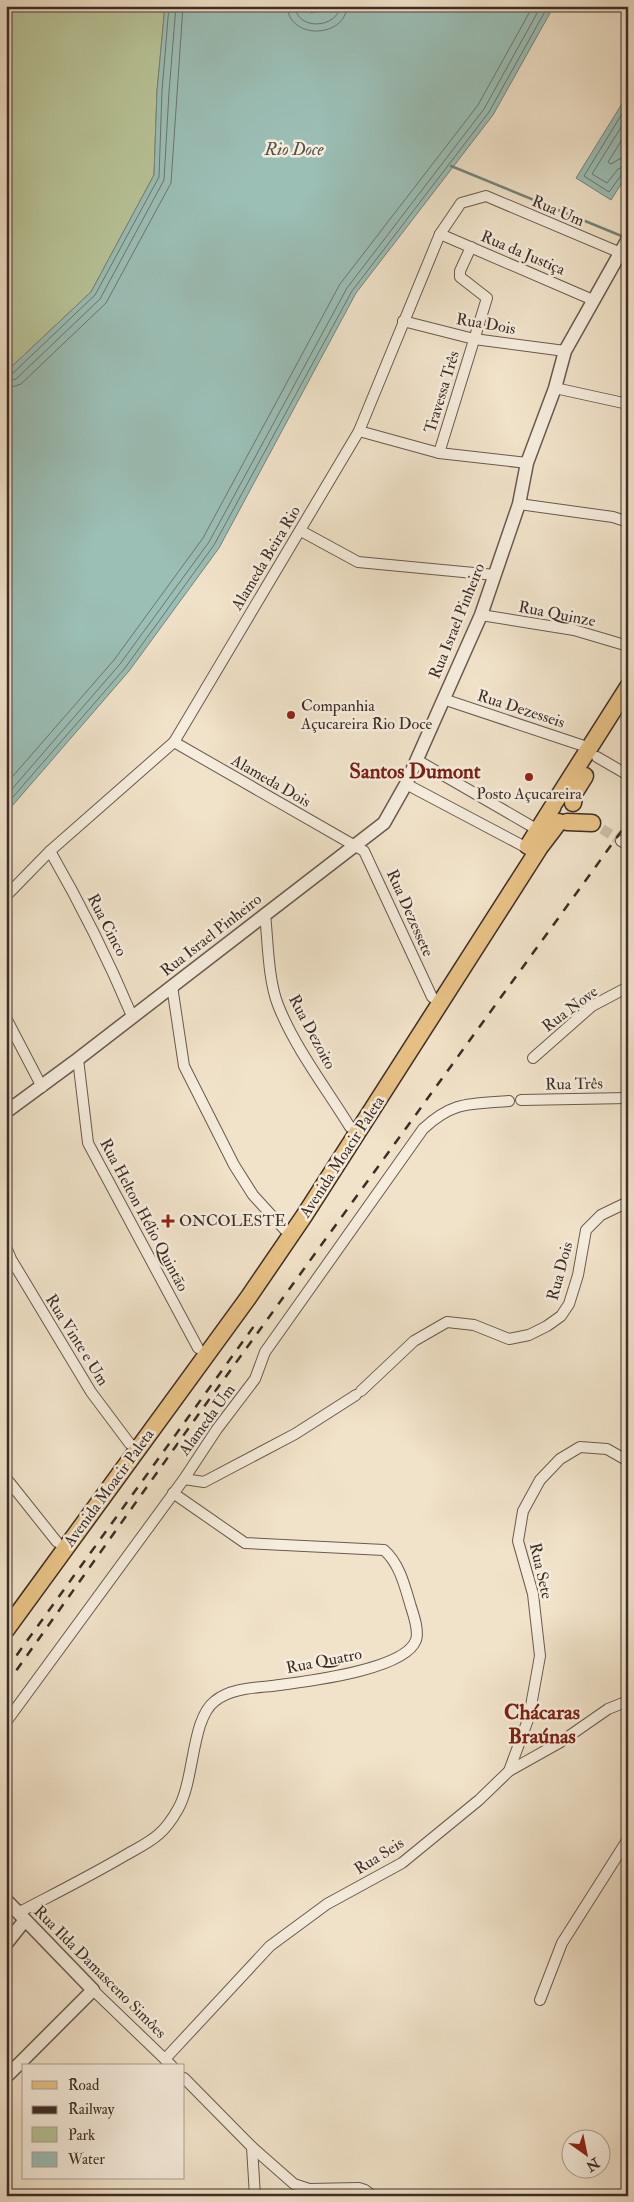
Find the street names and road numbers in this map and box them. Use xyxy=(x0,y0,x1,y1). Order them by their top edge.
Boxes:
street label: Rua Um xyxy=(529,191,588,231)
street label: Rua da Justiça xyxy=(477,226,569,281)
street label: Rua Dois xyxy=(455,309,517,339)
street label: Travessa Três xyxy=(420,348,464,436)
street label: Alameda Beira Rio xyxy=(226,502,305,615)
street label: Rua Israel Pinheiro xyxy=(425,560,489,682)
street label: Rua Quinze xyxy=(517,597,598,631)
street label: Rua Dezesseis xyxy=(475,685,567,733)
street label: Alameda Dois xyxy=(227,750,314,812)
street label: Rua Dezessete xyxy=(382,866,438,960)
street label: Rua Israel Pinheiro xyxy=(156,889,266,981)
street label: Rua Cinco xyxy=(83,890,131,960)
street label: Rua Nove xyxy=(538,981,602,1036)
street label: Rua Dezoito xyxy=(284,991,340,1073)
street label: Rua Três xyxy=(545,1073,603,1095)
street label: Avenida Moacir Paleta xyxy=(295,1092,389,1222)
street label: Rua Helton Hélio Quintão xyxy=(95,1135,193,1295)
street label: Rua Dois xyxy=(543,1239,577,1303)
street label: Rua Vinte e Um xyxy=(41,1291,113,1390)
street label: Alameda Um xyxy=(174,1380,240,1460)
street label: Avenida Moacir Paleta xyxy=(59,1425,159,1552)
street label: Rua Sete xyxy=(525,1541,557,1601)
street label: Rua Quatro xyxy=(284,1644,364,1678)
street label: Rua Seis xyxy=(350,1833,408,1879)
street label: Rua Ilda Damasceno Simôes xyxy=(29,1901,171,2043)

